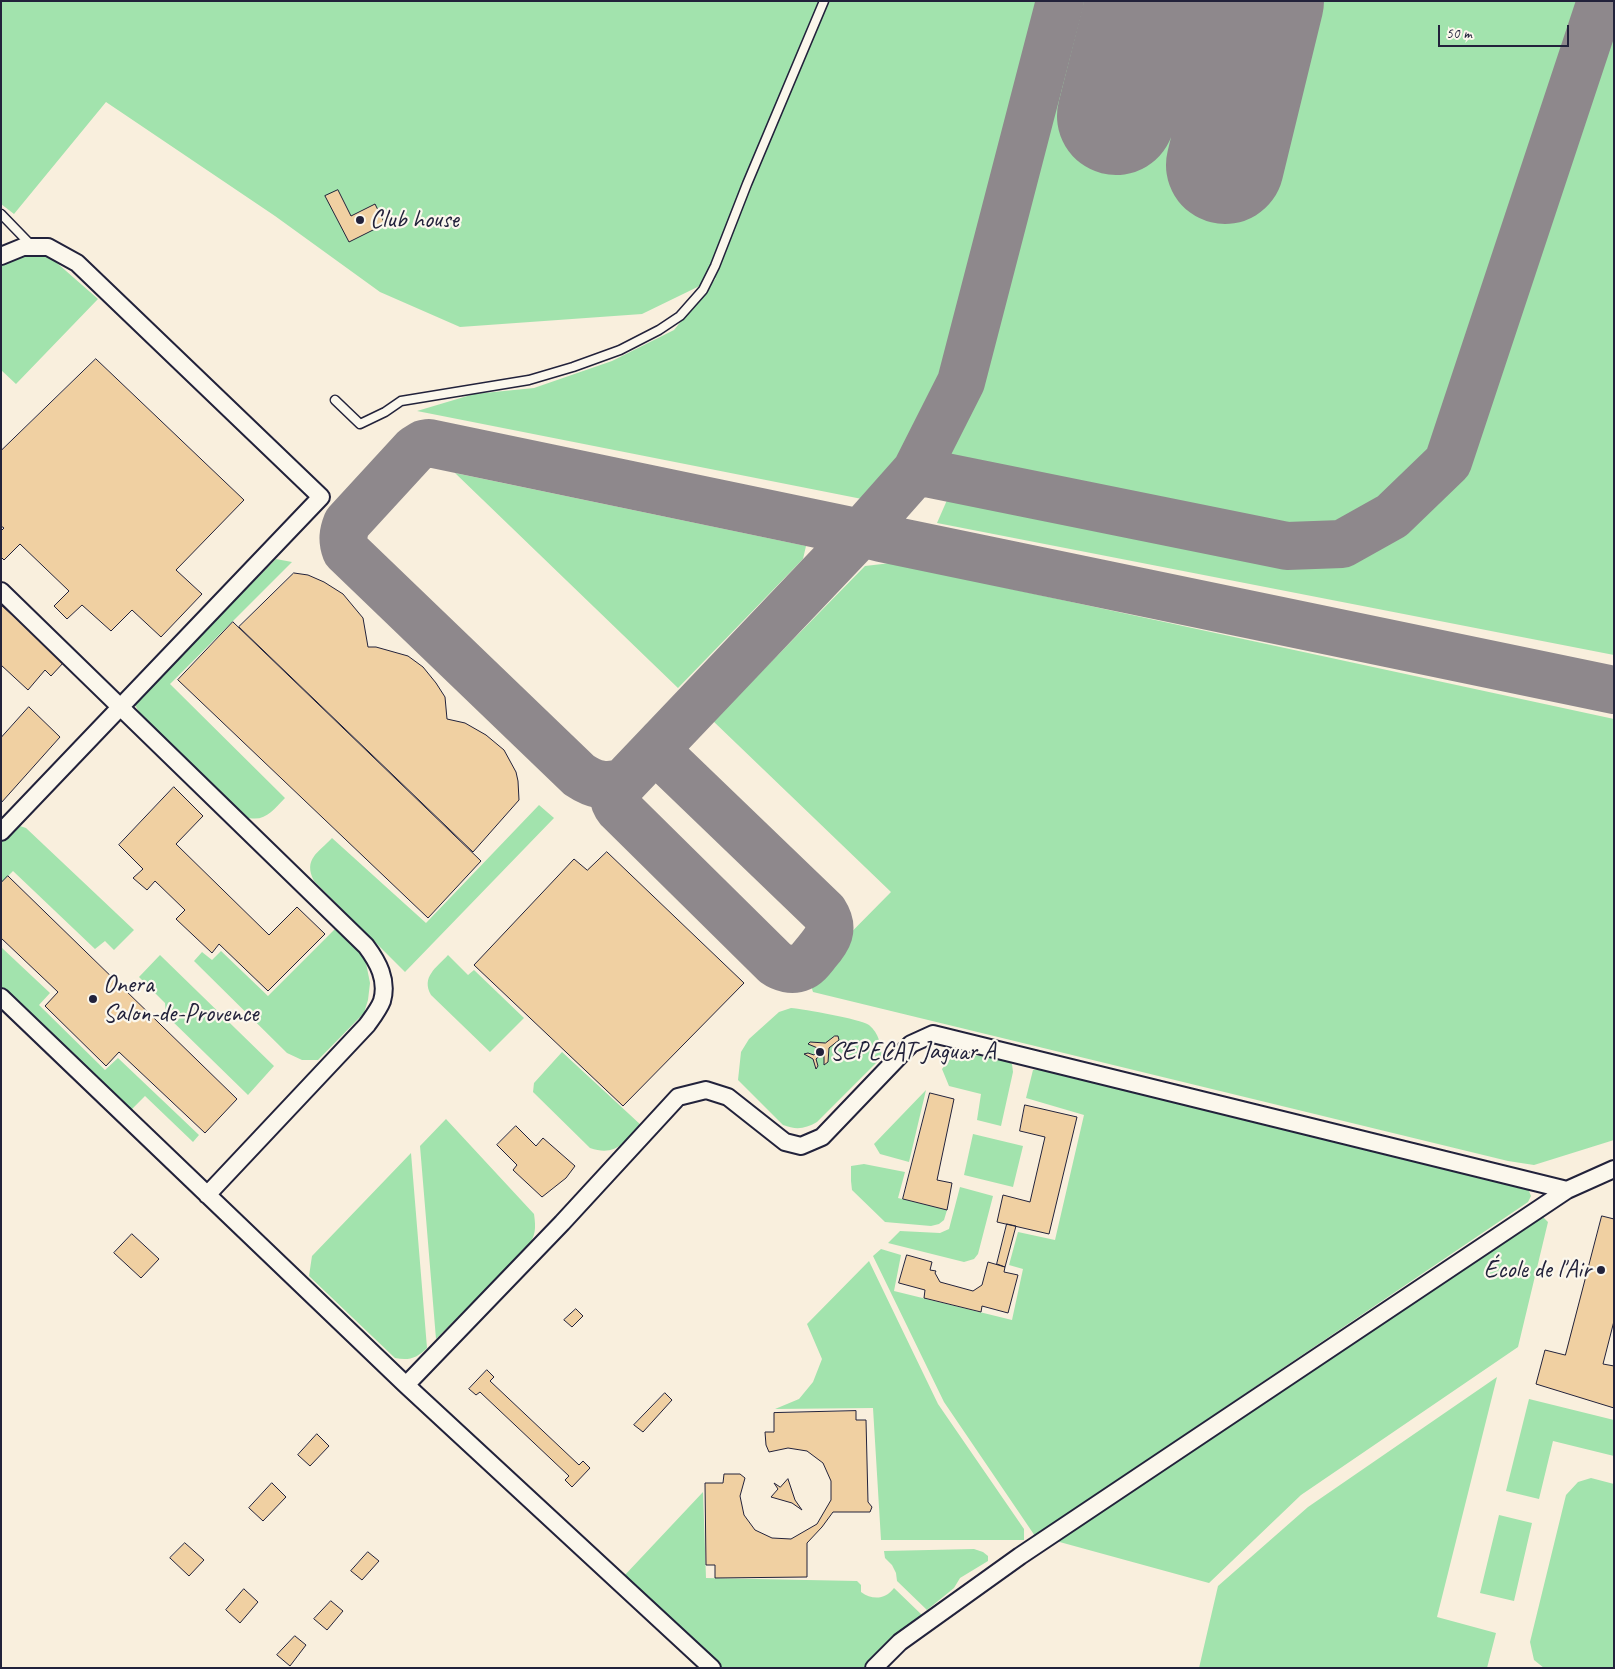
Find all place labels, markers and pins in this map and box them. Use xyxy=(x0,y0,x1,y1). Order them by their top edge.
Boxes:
place label: Club house xyxy=(370,205,459,235)
marker: Club house xyxy=(354,214,366,226)
place label: Onera Salon-de-Provence xyxy=(103,970,258,1029)
marker: Onera Salon-de-Provence xyxy=(87,993,99,1005)
place label: SEPECAT Jaguar A xyxy=(830,1037,996,1067)
marker: SEPECAT Jaguar A xyxy=(814,1046,826,1058)
place label: École de l'Air xyxy=(1484,1255,1591,1285)
marker: École de l'Air xyxy=(1595,1264,1607,1276)

